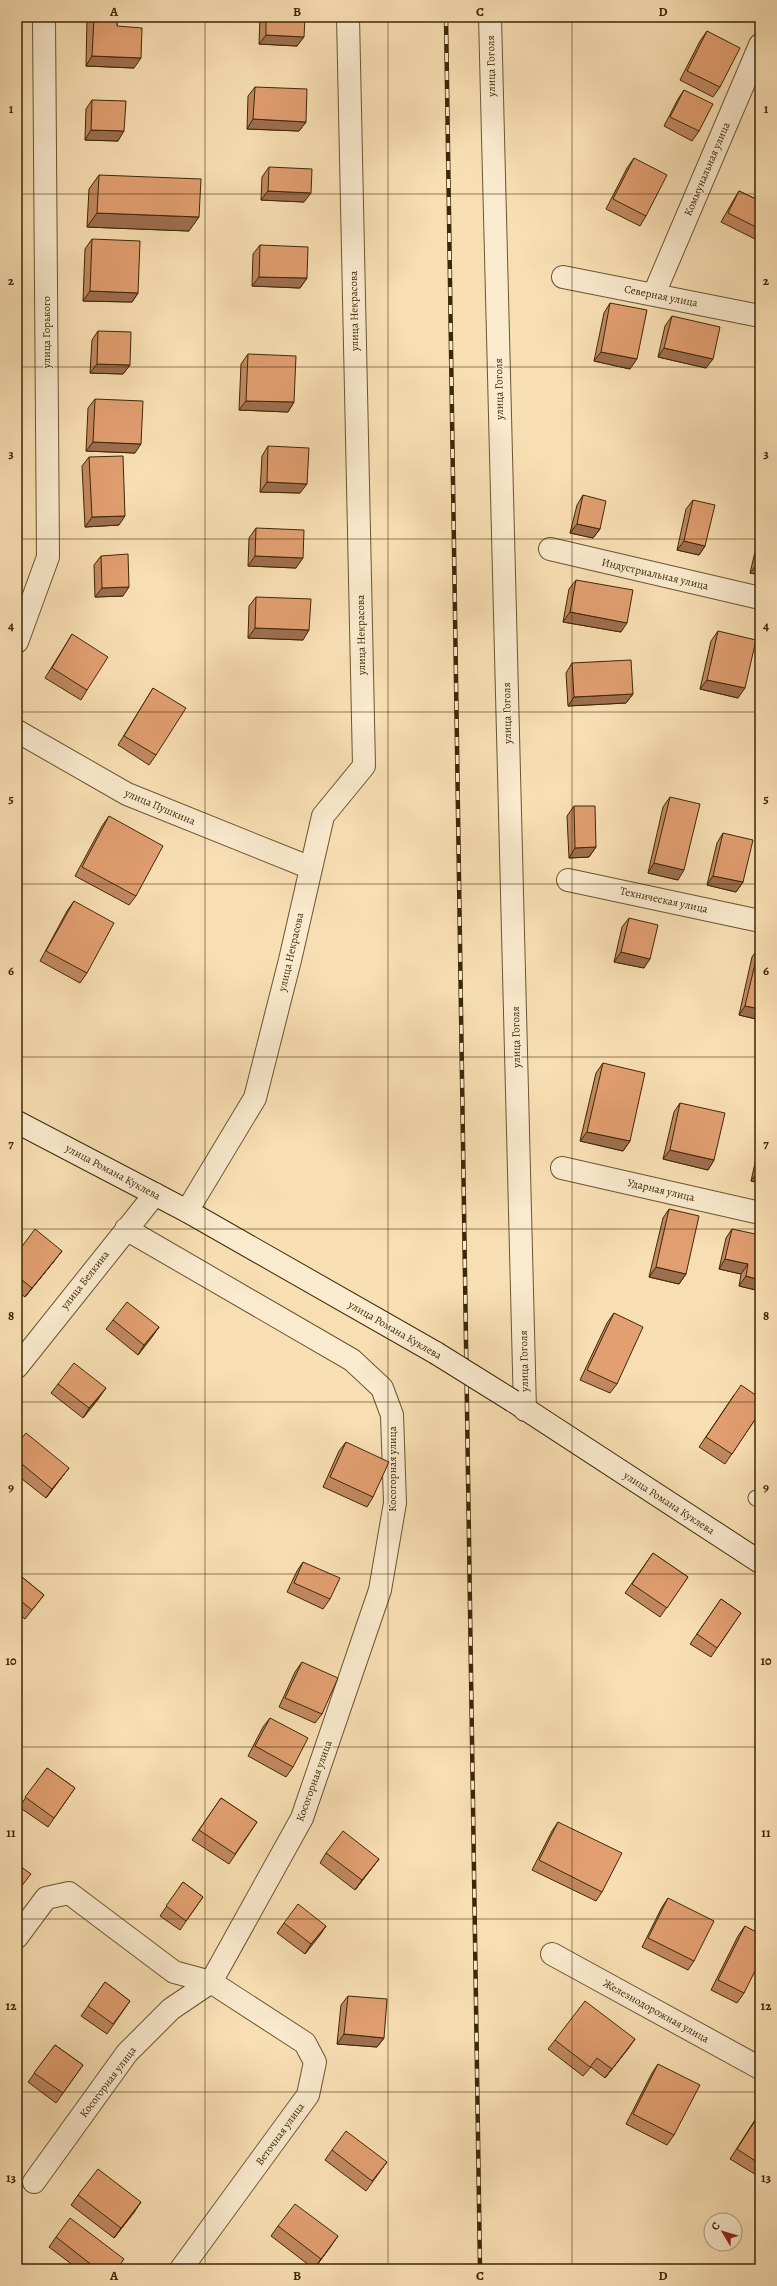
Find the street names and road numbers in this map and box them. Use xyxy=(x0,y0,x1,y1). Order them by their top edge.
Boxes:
street label: улица Гоголя xyxy=(483,35,499,98)
street label: Коммунальная улица xyxy=(680,119,734,218)
street label: улица Некрасова xyxy=(346,270,362,352)
street label: Северная улица xyxy=(623,282,700,311)
street label: улица Горького xyxy=(39,295,54,369)
street label: улица Гоголя xyxy=(491,358,507,421)
street label: Индустриальная улица xyxy=(600,554,711,594)
street label: улица Некрасова xyxy=(353,594,369,676)
street label: улица Гоголя xyxy=(499,682,515,745)
street label: улица Пушкина xyxy=(121,785,198,829)
street label: Техническая улица xyxy=(619,883,710,917)
street label: улица Некрасова xyxy=(274,910,308,994)
street label: улица Гоголя xyxy=(508,1006,524,1069)
street label: улица Романа Куклева xyxy=(62,1140,164,1204)
street label: Ударная улица xyxy=(626,1175,697,1205)
street label: улица Белкина xyxy=(57,1247,113,1313)
street label: улица Романа Куклева xyxy=(345,1297,445,1363)
street label: улица Гоголя xyxy=(516,1330,532,1393)
street label: Косогорная улица xyxy=(385,1425,400,1512)
street label: улица Романа Куклева xyxy=(620,1467,718,1539)
street label: Косогорная улица xyxy=(292,1737,336,1824)
street label: Железнодорожная улица xyxy=(600,1976,713,2047)
street label: Косогорная улица xyxy=(76,2043,140,2121)
street label: Веточная улица xyxy=(252,2099,308,2168)

